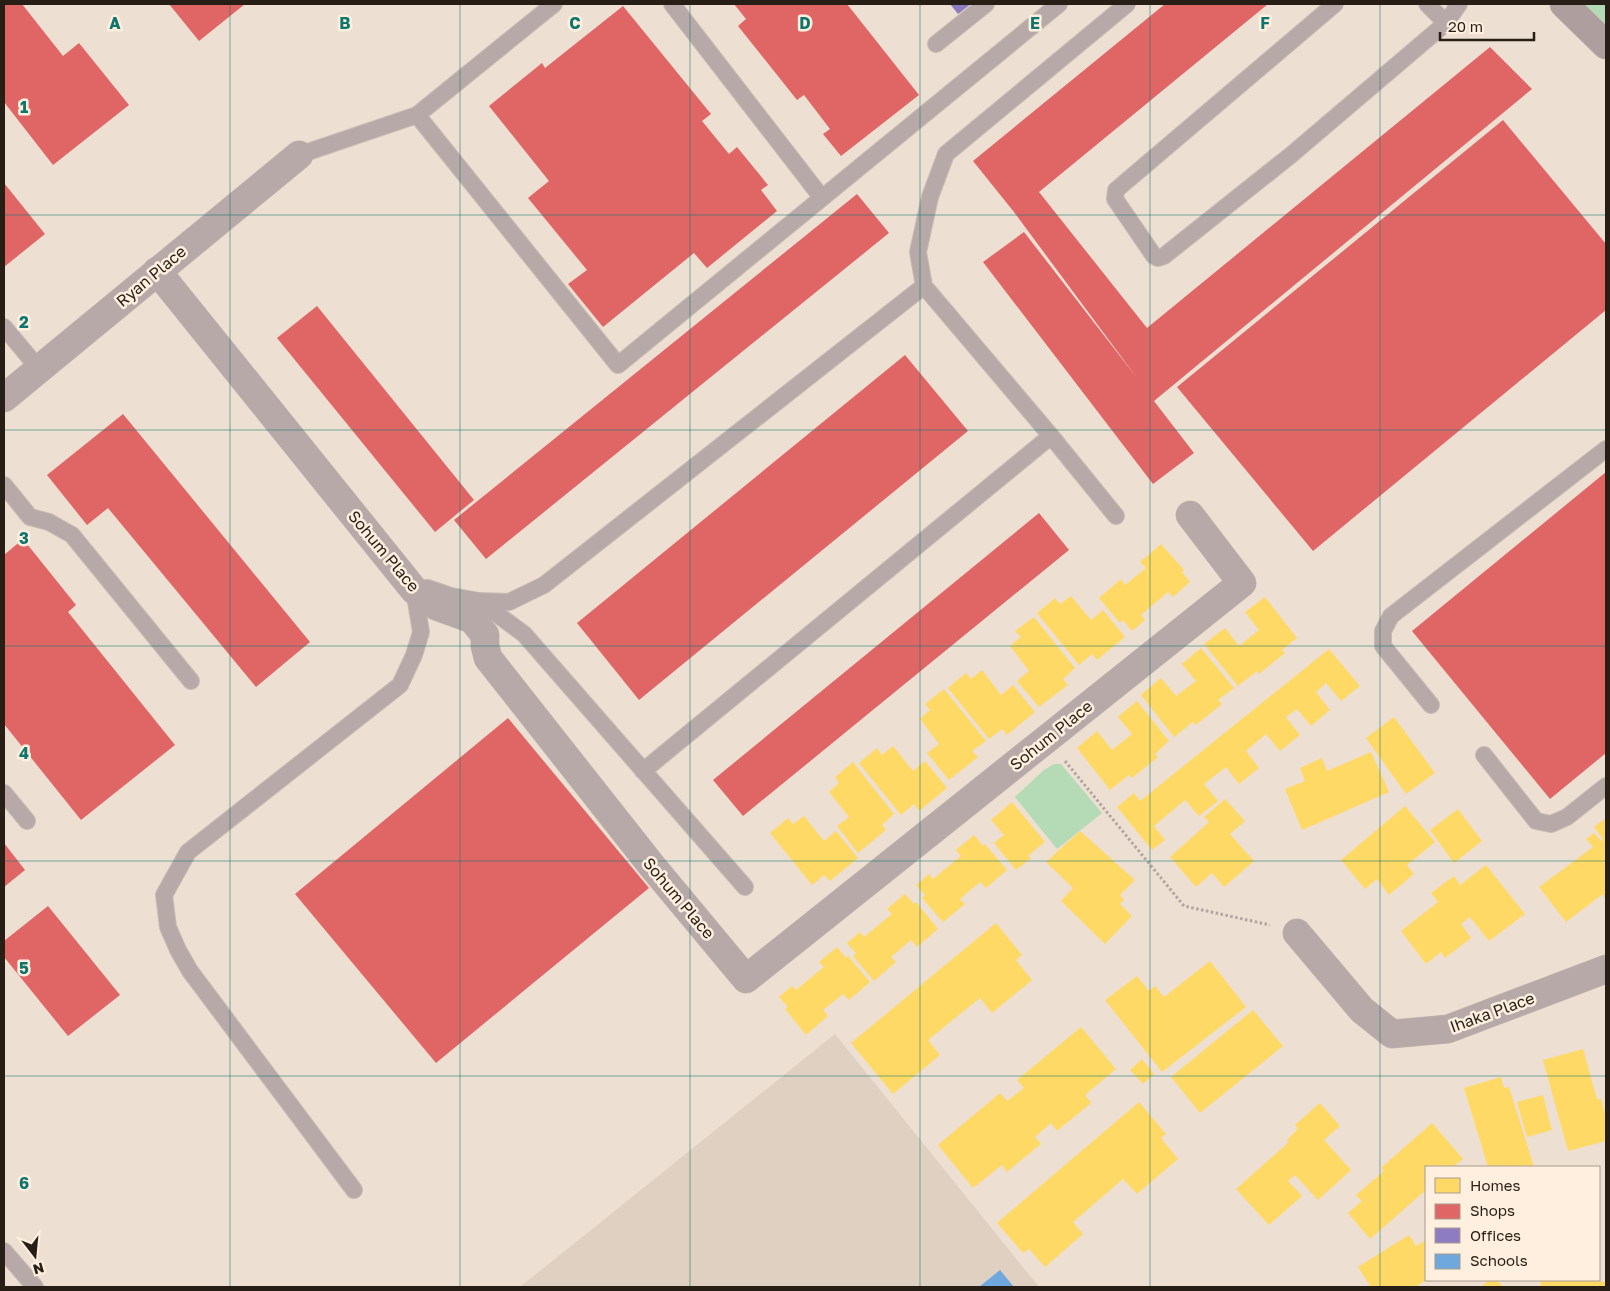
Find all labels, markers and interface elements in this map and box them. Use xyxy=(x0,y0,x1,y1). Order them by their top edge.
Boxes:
scale bar xyxy=(1440,10,1534,42)
text: A xyxy=(109,13,121,33)
text: B xyxy=(339,13,351,33)
text: C xyxy=(569,13,581,33)
text: D xyxy=(799,13,811,33)
text: E xyxy=(1030,13,1040,33)
text: F xyxy=(1260,13,1270,33)
text: 20 m xyxy=(1448,17,1483,35)
text: 1 xyxy=(20,97,28,117)
street label: Ryan Place xyxy=(112,241,190,311)
text: 2 xyxy=(19,312,29,332)
street label: Sohum Place xyxy=(344,506,424,596)
text: 3 xyxy=(19,528,29,548)
street label: Sohum Place xyxy=(1006,696,1096,774)
text: 4 xyxy=(19,743,29,763)
street label: Sohum Place xyxy=(639,853,719,943)
text: 5 xyxy=(19,958,29,978)
street label: Ihaka Place xyxy=(1447,987,1537,1037)
legend xyxy=(1425,1166,1600,1281)
text: 6 xyxy=(19,1173,29,1193)
text: Homes xyxy=(1470,1176,1520,1194)
text: Shops xyxy=(1470,1201,1515,1219)
text: Offices xyxy=(1470,1226,1521,1244)
north arrow xyxy=(10,1231,60,1281)
text: Schools xyxy=(1470,1251,1528,1269)
text: N xyxy=(31,1259,46,1279)

